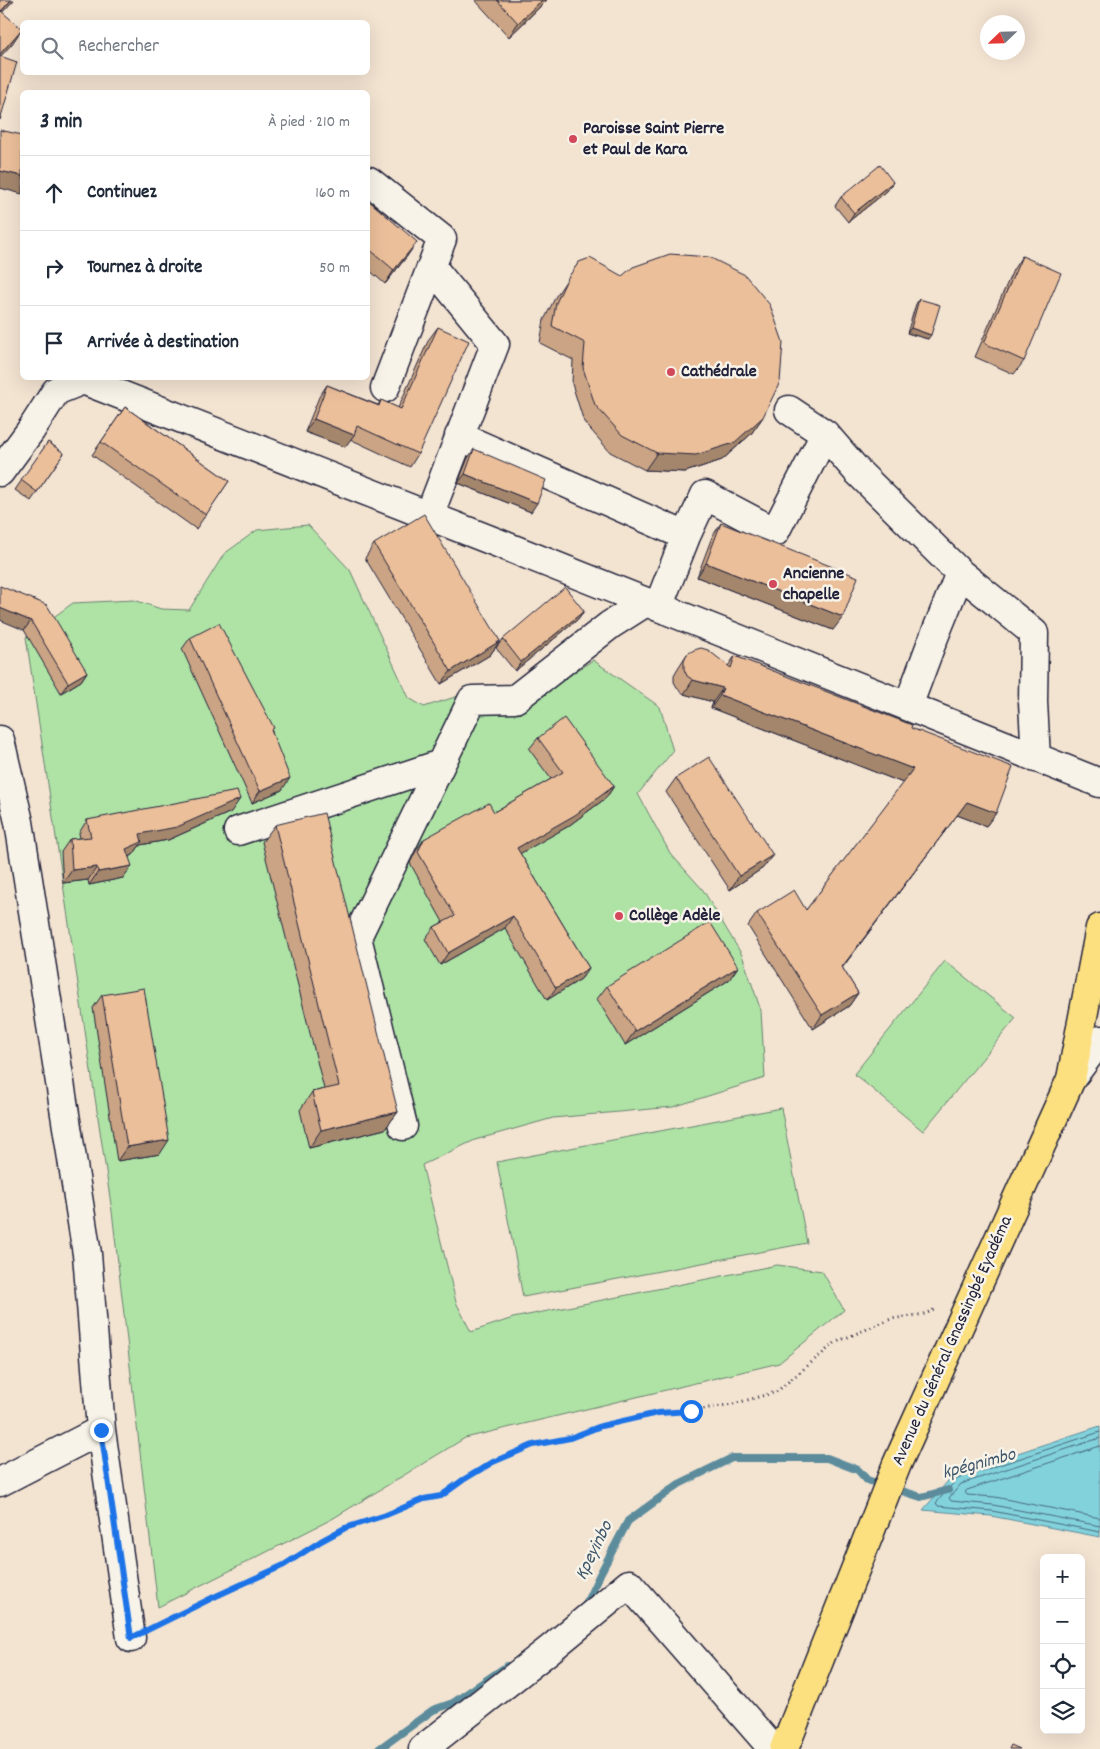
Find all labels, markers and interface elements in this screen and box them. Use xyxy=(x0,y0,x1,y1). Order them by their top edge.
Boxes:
north arrow xyxy=(980,15,1025,60)
search box xyxy=(20,20,370,75)
icon: search xyxy=(38,34,66,62)
text: Rechercher xyxy=(78,34,159,61)
text: 3 min xyxy=(40,108,82,138)
text: À pied · 210 m xyxy=(268,111,350,134)
place label: Paroisse Saint Pierre et Paul de Kara xyxy=(583,117,724,163)
marker: Paroisse Saint Pierre et Paul de Kara xyxy=(567,133,579,145)
icon: ahead xyxy=(40,179,68,207)
text: Continuez xyxy=(87,180,157,207)
text: 160 m xyxy=(315,182,350,205)
icon: right xyxy=(40,254,68,282)
text: Tournez à droite xyxy=(87,255,202,282)
text: 50 m xyxy=(319,257,350,280)
icon: arrive xyxy=(40,329,68,357)
text: Arrivée à destination xyxy=(87,330,239,357)
place label: Cathédrale xyxy=(681,360,757,385)
marker: Cathédrale xyxy=(665,366,677,378)
place label: Ancienne chapelle xyxy=(783,562,844,608)
marker: Ancienne chapelle xyxy=(767,578,779,590)
place label: Collège Adèle xyxy=(629,904,720,929)
marker: Collège Adèle xyxy=(613,910,625,922)
street label: Avenue du Général Gnassingbé Eyadéma xyxy=(886,1212,1020,1470)
route start xyxy=(680,1400,703,1423)
route end xyxy=(90,1419,113,1442)
water label: kpégnimbo xyxy=(939,1442,1020,1488)
water label: Kpeyinbo xyxy=(569,1516,622,1585)
map controls xyxy=(1040,1554,1085,1734)
button: + xyxy=(1040,1554,1085,1599)
button: − xyxy=(1040,1599,1085,1644)
button: locate xyxy=(1040,1644,1085,1689)
button: layers xyxy=(1040,1689,1085,1734)

